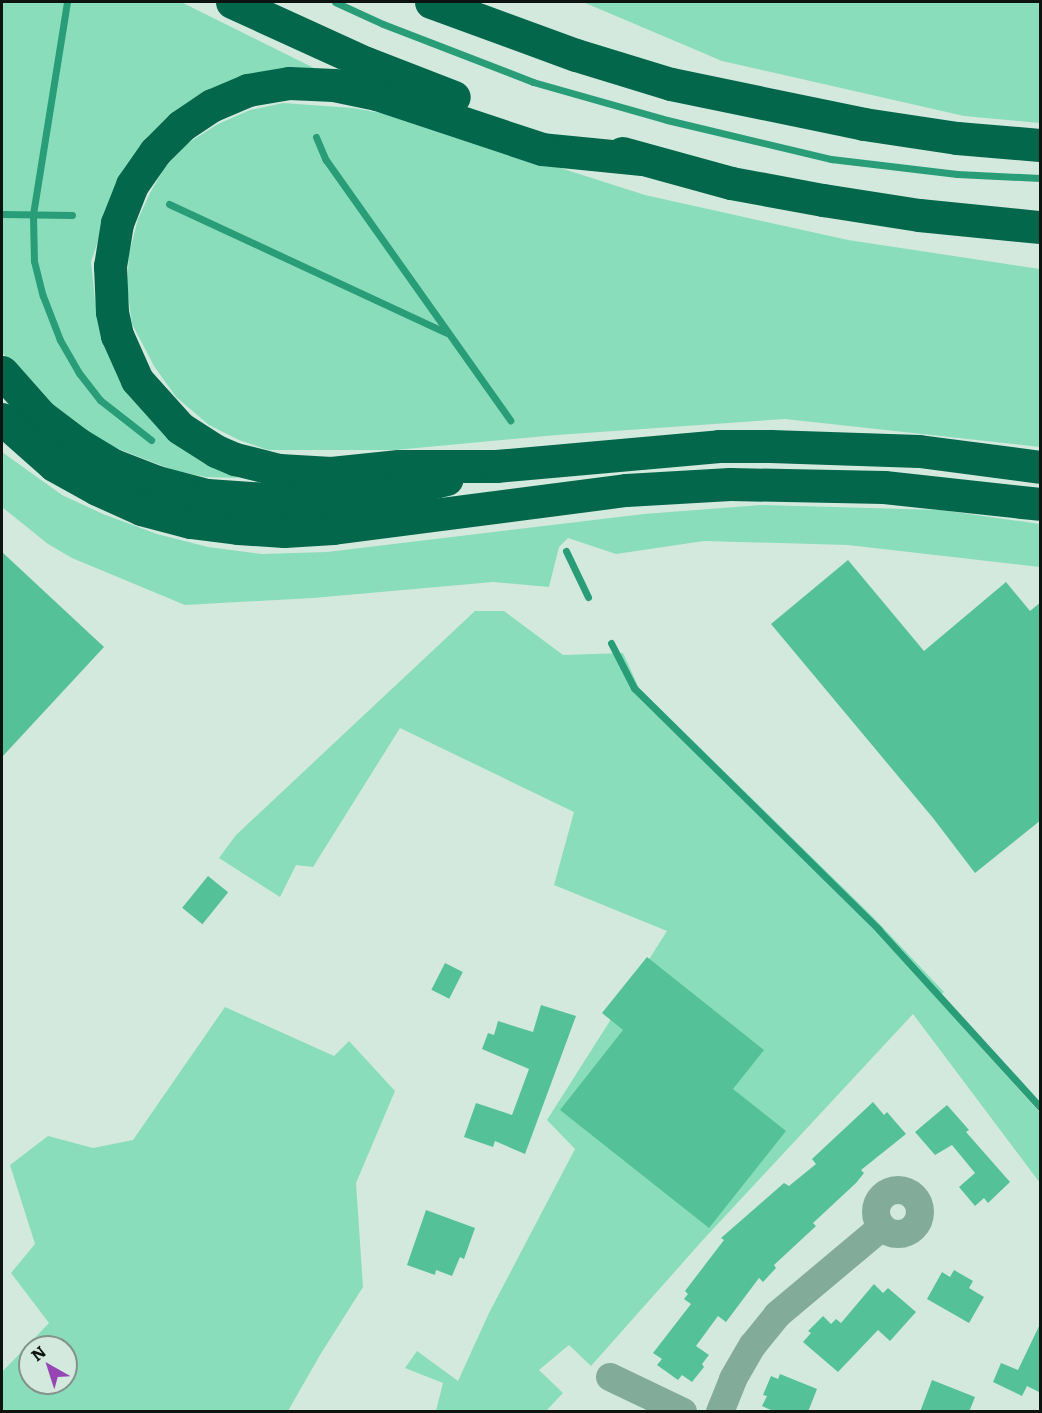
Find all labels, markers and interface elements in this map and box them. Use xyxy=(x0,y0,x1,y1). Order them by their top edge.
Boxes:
north arrow xyxy=(18,1335,78,1395)
text: N xyxy=(25,1339,51,1366)

